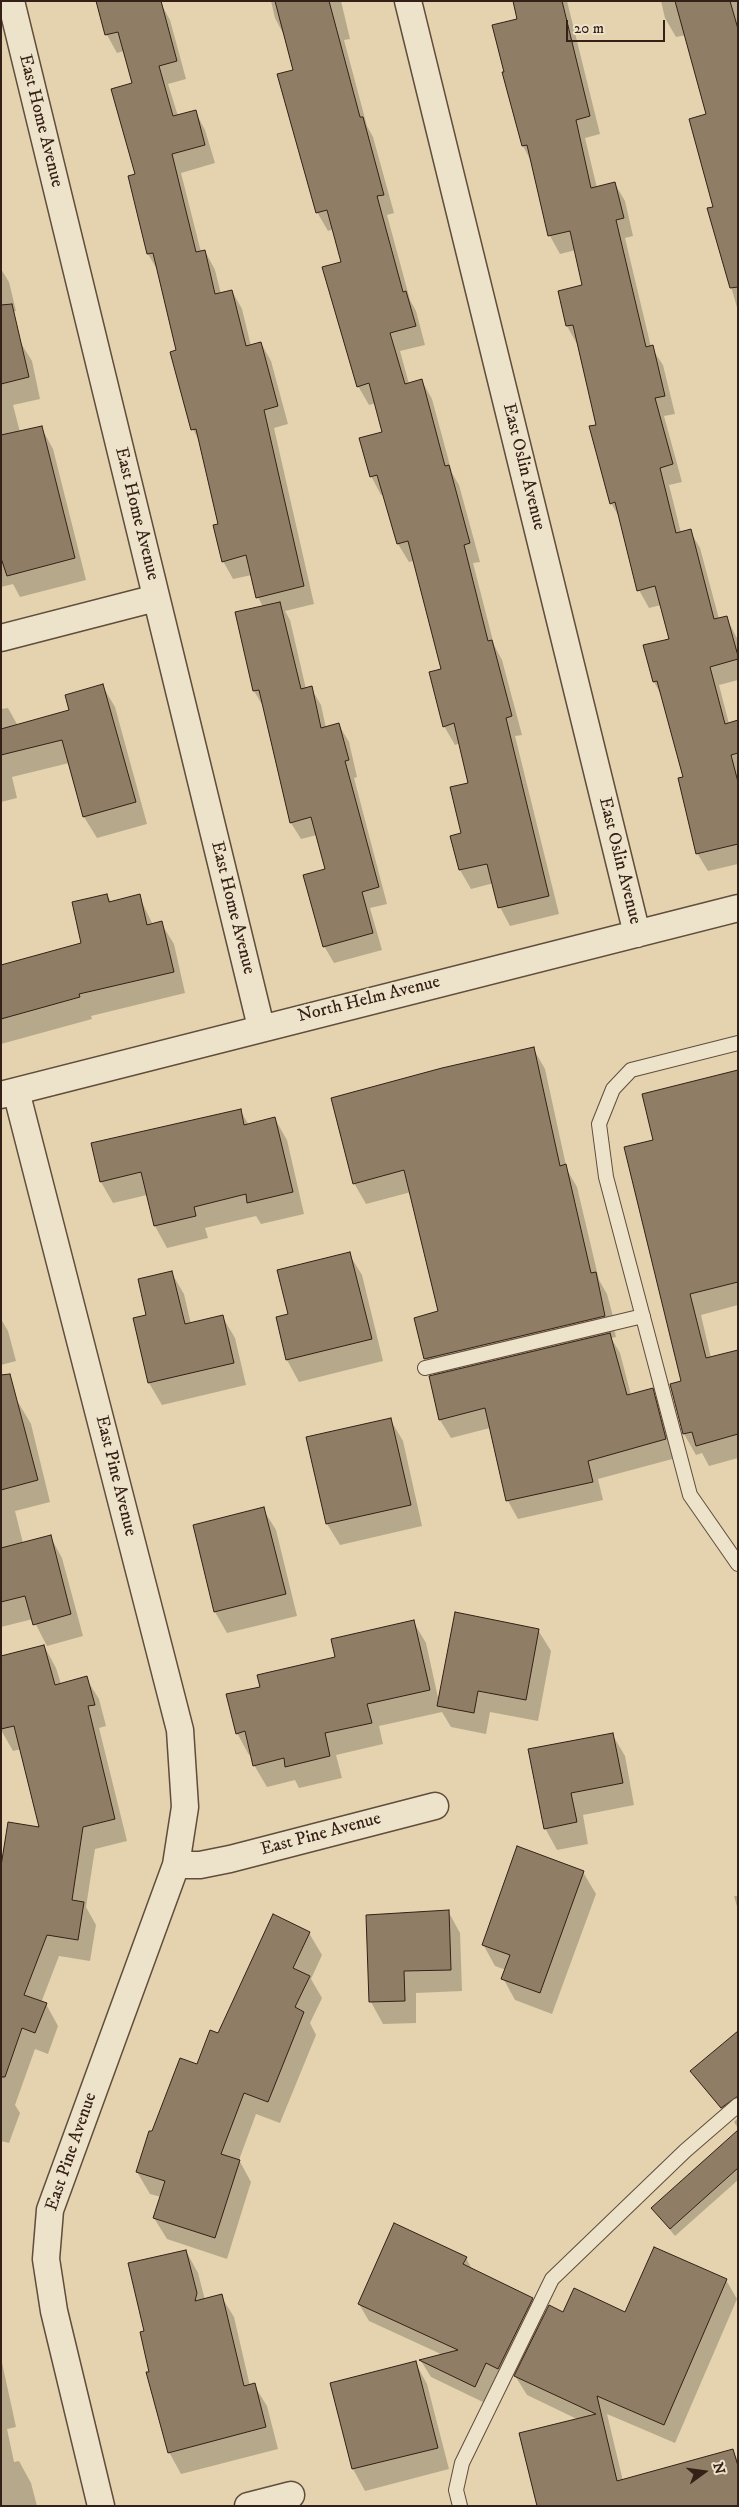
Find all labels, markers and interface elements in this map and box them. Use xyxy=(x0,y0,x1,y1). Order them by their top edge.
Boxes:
scale bar xyxy=(569,10,668,42)
text: 20 m xyxy=(574,19,604,38)
street label: East Home Avenue xyxy=(13,52,67,190)
street label: East Oslin Avenue xyxy=(497,401,549,533)
street label: East Home Avenue xyxy=(109,445,163,583)
street label: East Oslin Avenue xyxy=(593,795,645,927)
street label: East Home Avenue xyxy=(205,839,259,977)
street label: North Helm Avenue xyxy=(296,972,442,1028)
street label: East Pine Avenue xyxy=(90,1413,140,1539)
street label: East Pine Avenue xyxy=(258,1809,384,1861)
street label: East Pine Avenue xyxy=(42,2090,102,2214)
north arrow xyxy=(679,2447,729,2497)
text: N xyxy=(708,2461,729,2476)

